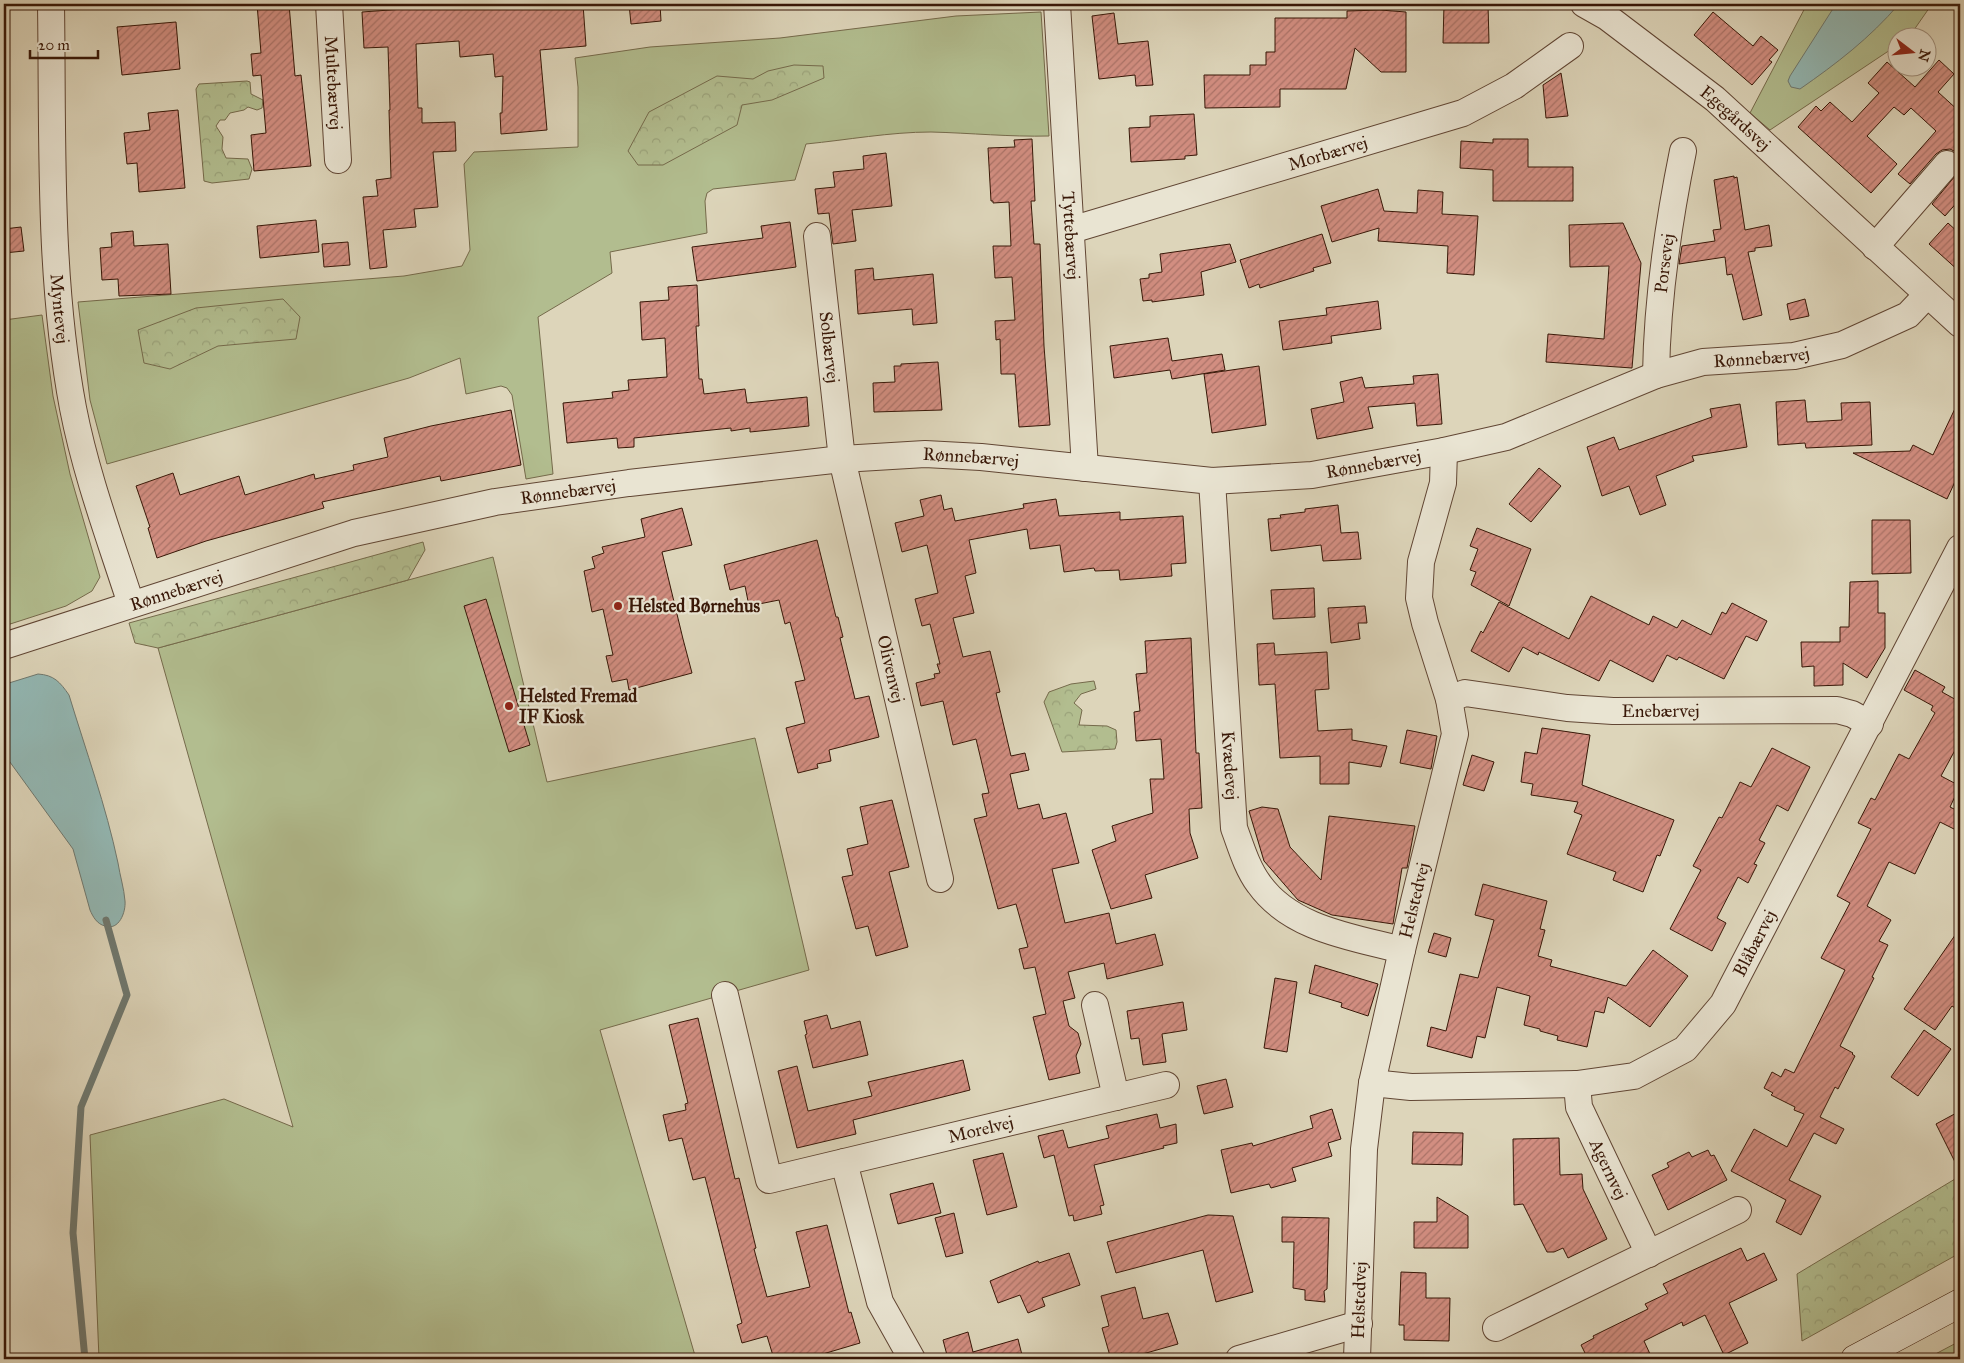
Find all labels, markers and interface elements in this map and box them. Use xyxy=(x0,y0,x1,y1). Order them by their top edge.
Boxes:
scale bar xyxy=(30,28,98,60)
north arrow xyxy=(1886,28,1936,78)
street label: Multebærvej xyxy=(320,35,347,131)
text: 20 m xyxy=(38,36,70,54)
text: N xyxy=(1914,47,1934,64)
street label: Egegårdsvej xyxy=(1696,81,1775,156)
street label: Morbærvej xyxy=(1285,131,1370,176)
street label: Tyttebærvej xyxy=(1057,191,1085,281)
street label: Porsevej xyxy=(1650,232,1679,294)
street label: Myntevej xyxy=(46,273,74,345)
street label: Solbærvej xyxy=(815,310,844,384)
street label: Rønnebærvej xyxy=(1713,342,1812,372)
street label: Rønnebærvej xyxy=(922,443,1020,472)
street label: Rønnebærvej xyxy=(1324,444,1423,483)
street label: Rønnebærvej xyxy=(519,474,617,509)
street label: Rønnebærvej xyxy=(127,565,226,616)
place label: Helsted Børnehus xyxy=(628,595,761,617)
marker: Helsted Børnehus xyxy=(612,600,624,612)
street label: Olivenvej xyxy=(872,633,910,705)
place label: Helsted Fremad IF Kiosk xyxy=(519,685,638,728)
marker: Helsted Fremad IF Kiosk xyxy=(503,700,515,712)
street label: Enebærvej xyxy=(1622,700,1700,722)
street label: Kvædevej xyxy=(1217,730,1243,801)
street label: Helstedvej xyxy=(1394,860,1434,941)
street label: Blåbærvej xyxy=(1728,906,1781,980)
street label: Morelvej xyxy=(946,1111,1016,1148)
street label: Agernvej xyxy=(1584,1134,1632,1203)
street label: Helstedvej xyxy=(1347,1261,1371,1339)

